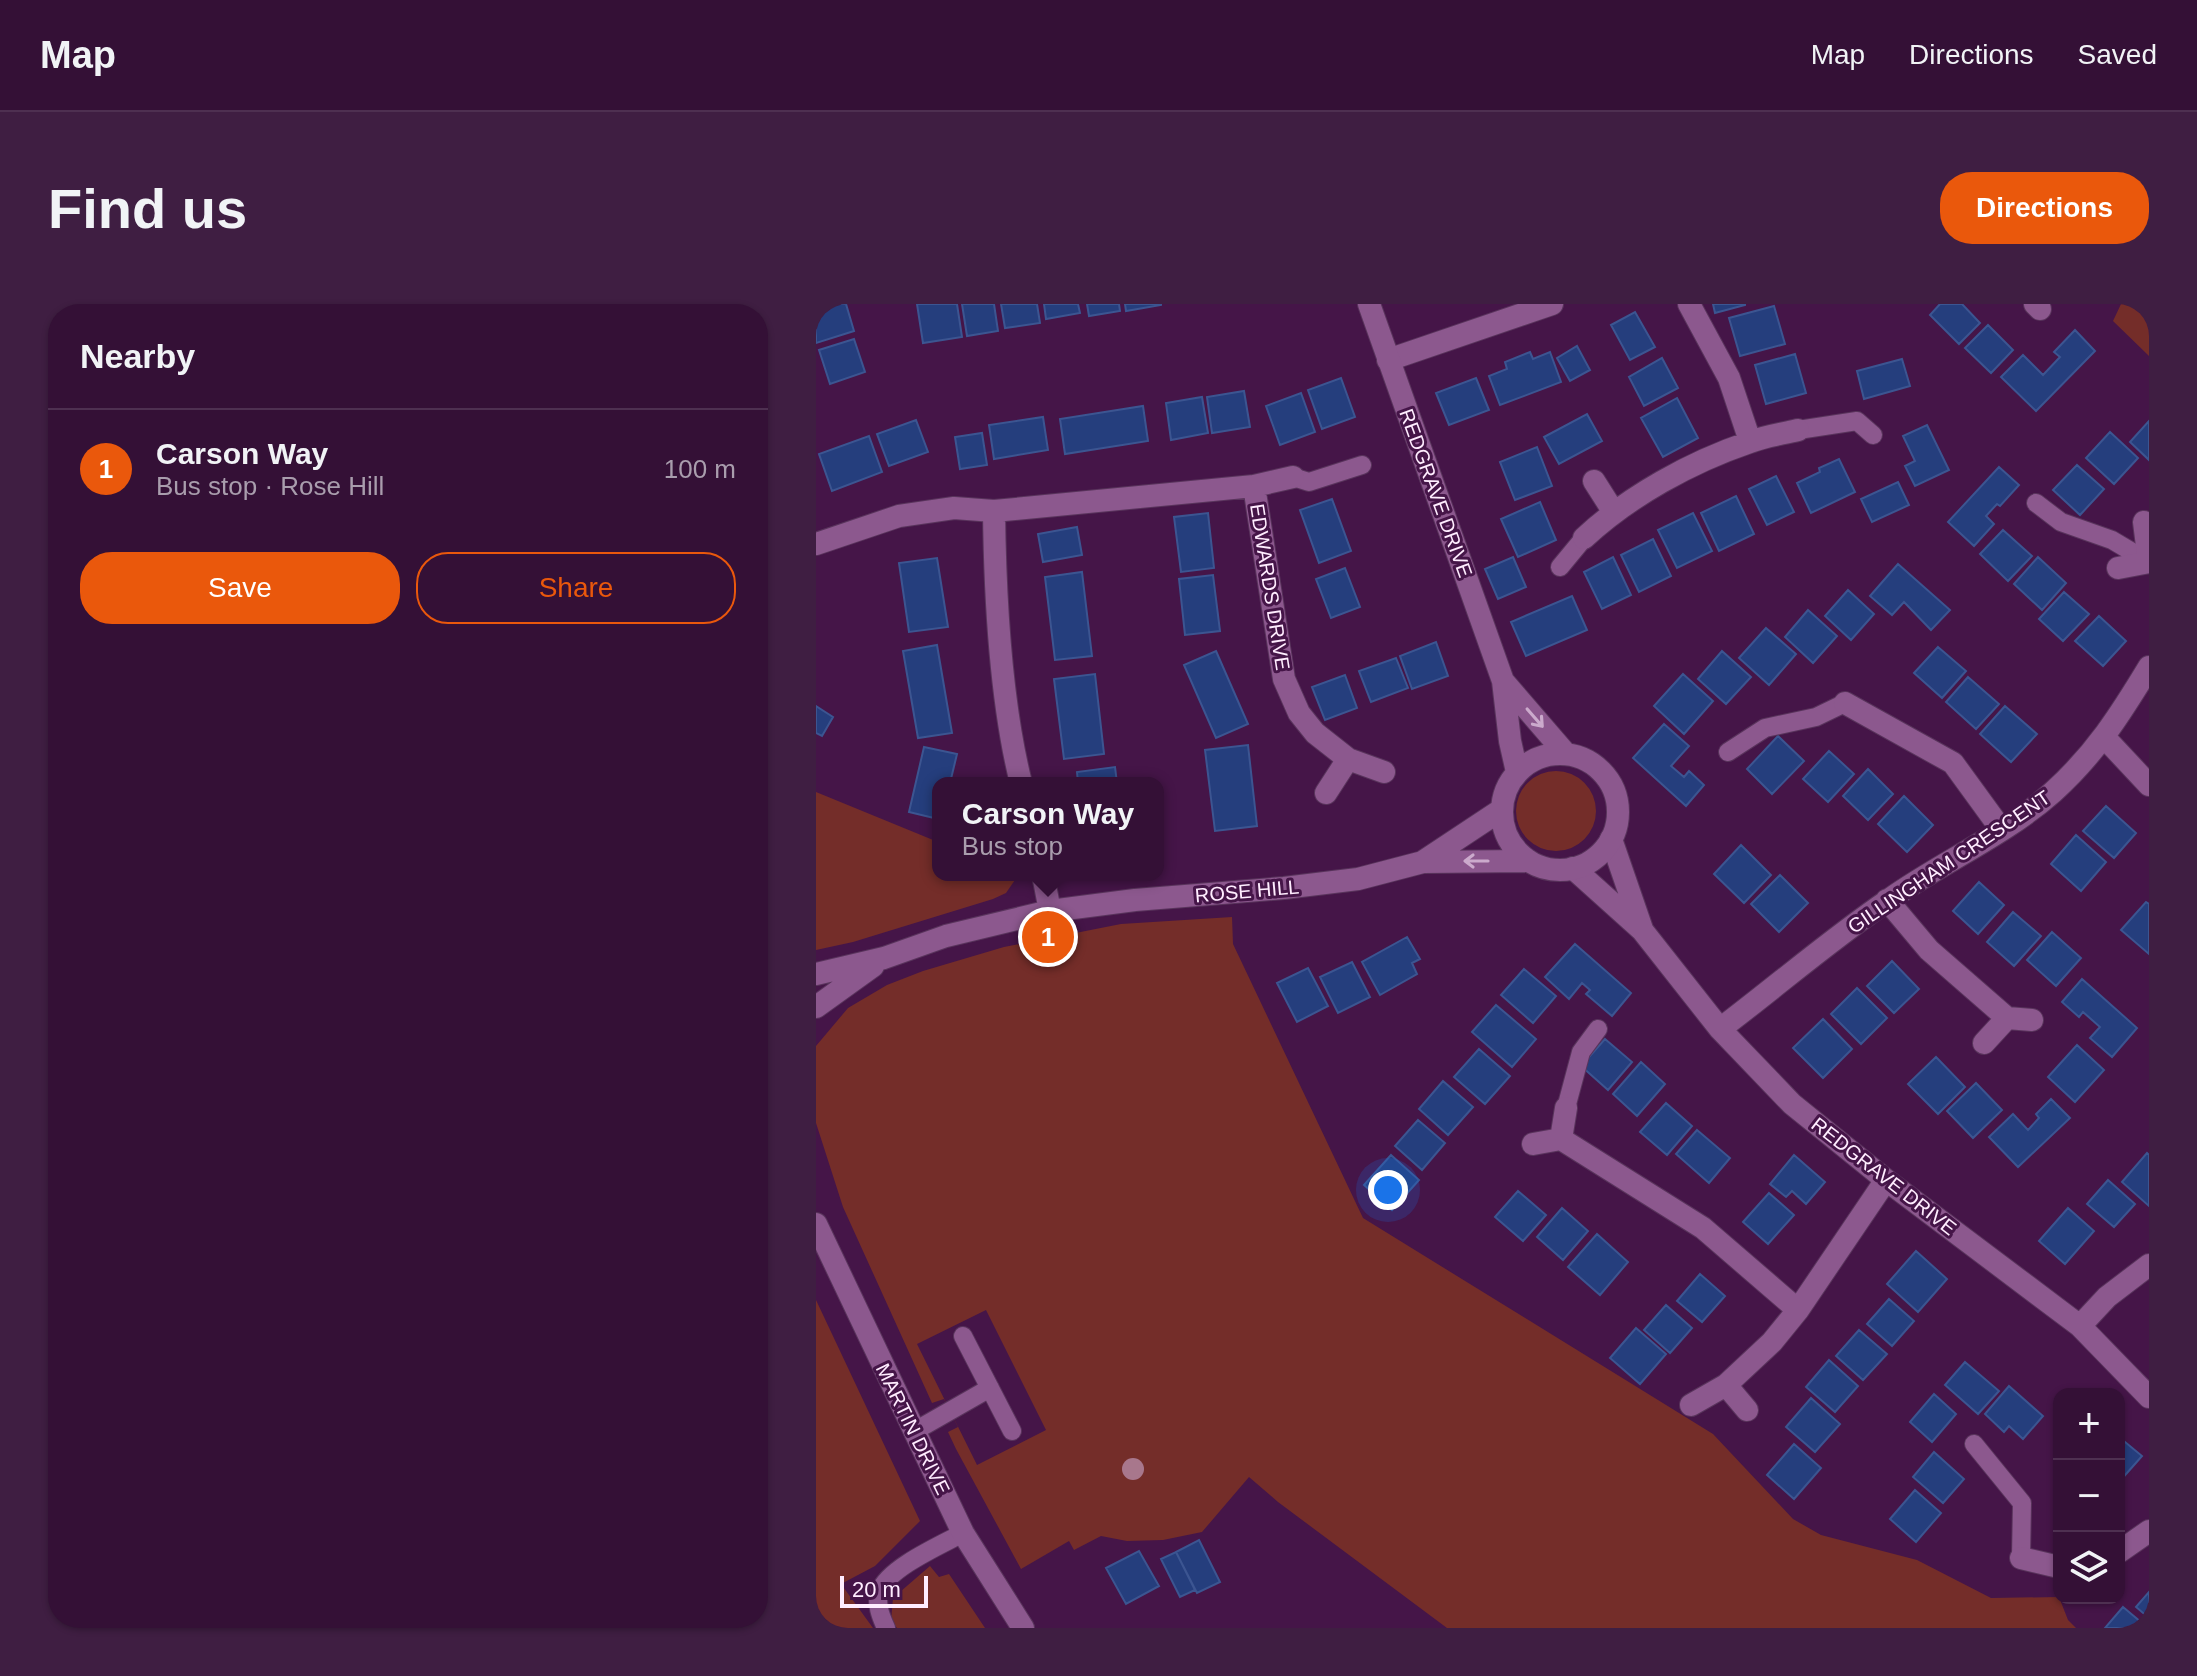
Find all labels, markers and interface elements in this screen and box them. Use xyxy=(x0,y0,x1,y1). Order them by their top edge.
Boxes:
text: Map xyxy=(40,34,116,76)
text: Map xyxy=(1811,39,1865,70)
text: Directions xyxy=(1909,39,2034,70)
text: Saved xyxy=(2078,39,2157,70)
button: Directions xyxy=(1940,172,2149,244)
text: Find us xyxy=(48,177,247,240)
text: Nearby xyxy=(80,337,195,375)
street label: REDGRAVE DRIVE xyxy=(1395,406,1477,580)
text: Carson Way xyxy=(156,437,328,470)
text: 1 xyxy=(99,454,113,484)
text: 100 m xyxy=(664,454,736,484)
text: Bus stop · Rose Hill xyxy=(156,471,384,501)
street label: EDWARDS DRIVE xyxy=(1246,502,1294,672)
button: Save xyxy=(80,552,400,624)
button: Share xyxy=(416,552,736,624)
one-way arrow xyxy=(1526,707,1544,727)
popup xyxy=(932,777,1164,881)
street label: GILLINGHAM CRESCENT xyxy=(1844,786,2054,938)
text: Carson Way xyxy=(962,797,1134,830)
text: Bus stop xyxy=(962,831,1063,861)
one-way arrow xyxy=(1463,854,1490,869)
street label: ROSE HILL xyxy=(1194,875,1300,907)
pin: 1 xyxy=(1022,907,1074,967)
street label: REDGRAVE DRIVE xyxy=(1807,1113,1961,1239)
your location xyxy=(1368,1170,1408,1210)
street label: MARTIN DRIVE xyxy=(872,1360,954,1498)
map controls xyxy=(2053,1388,2125,1604)
button: + xyxy=(2053,1388,2125,1460)
button: − xyxy=(2053,1460,2125,1532)
button: layers xyxy=(2053,1532,2125,1604)
scale bar xyxy=(840,1572,928,1608)
text: 20 m xyxy=(852,1577,901,1602)

